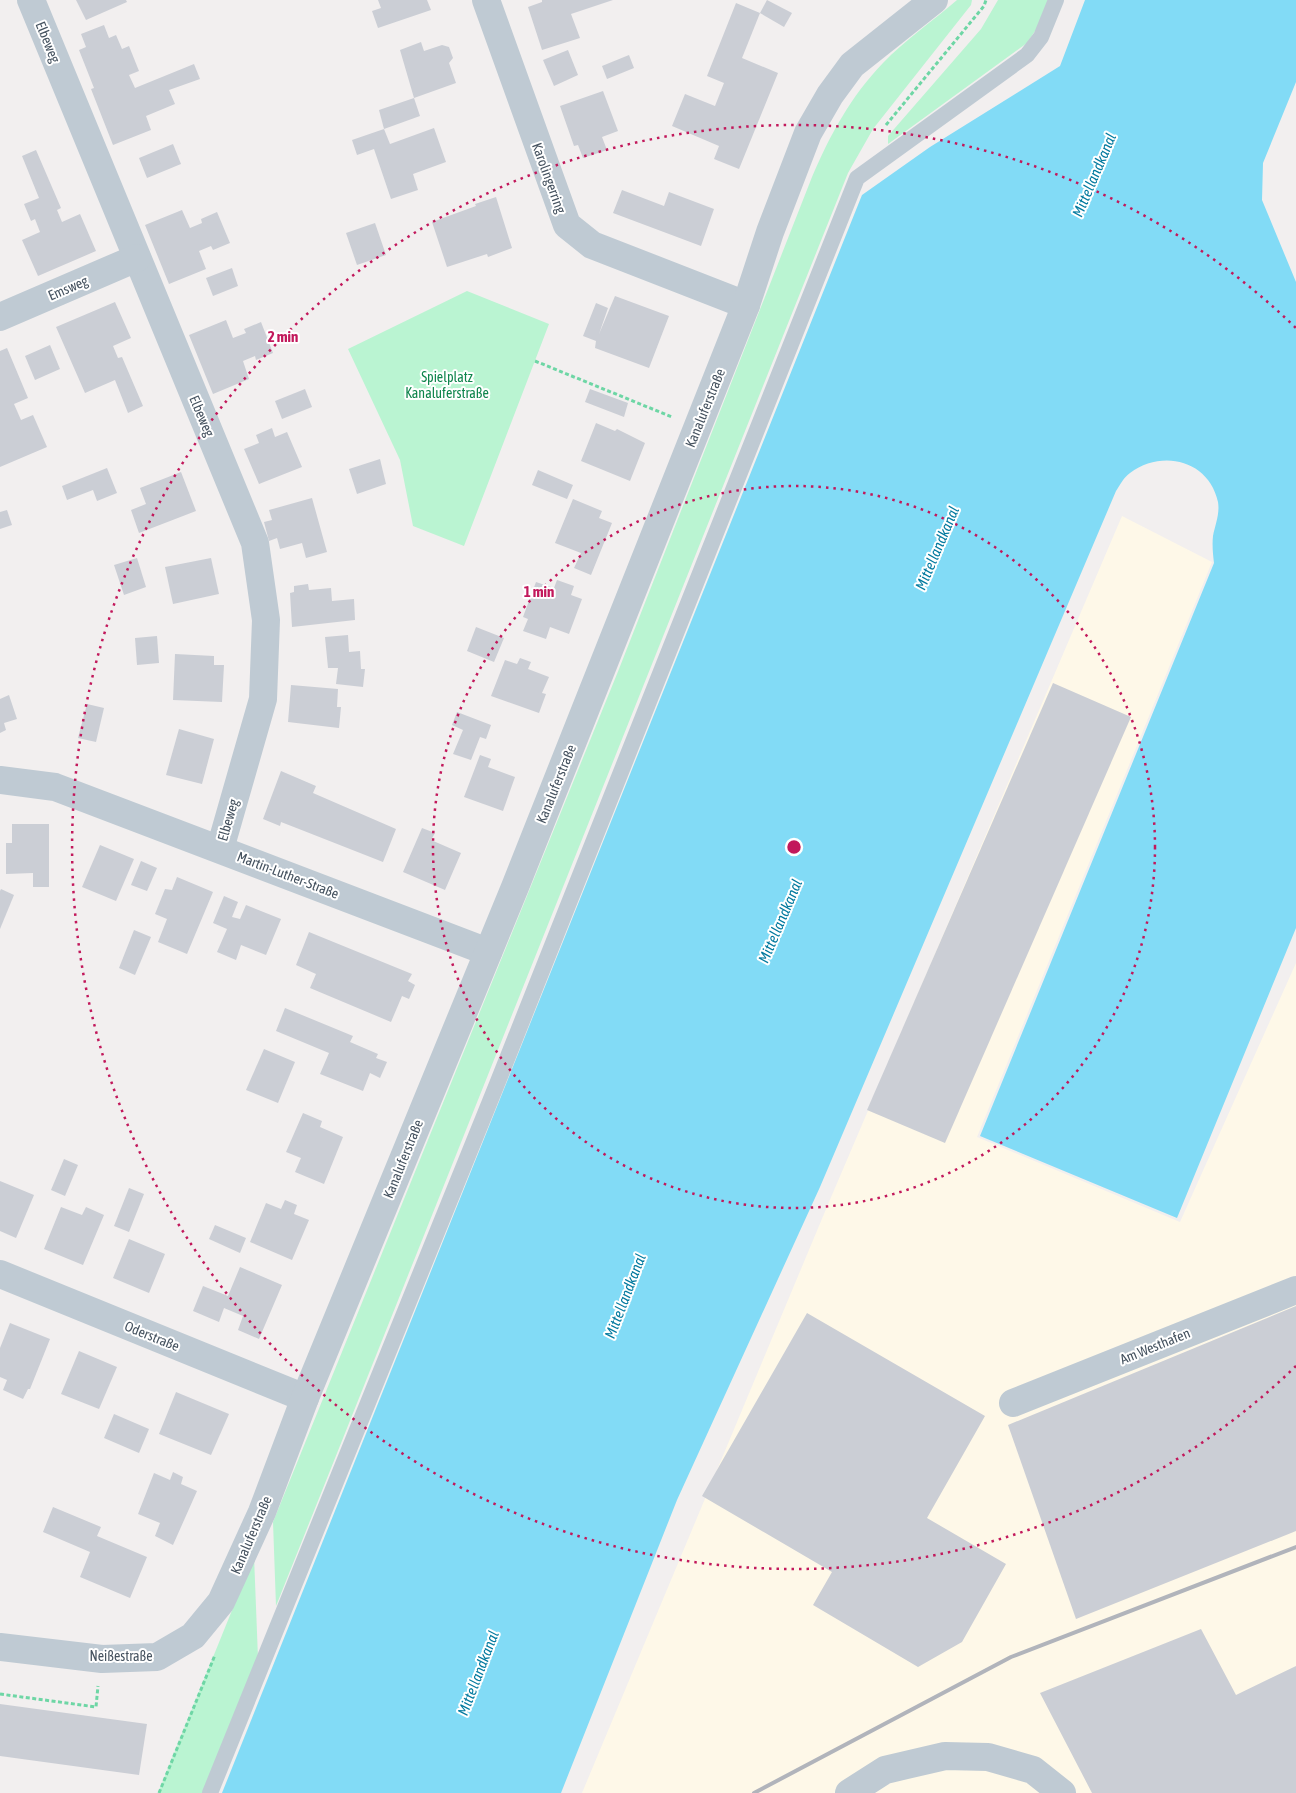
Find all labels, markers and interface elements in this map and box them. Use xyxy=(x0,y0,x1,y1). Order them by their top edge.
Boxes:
street label: Elbeweg xyxy=(33,19,63,65)
water label: Mittellandkanal xyxy=(1069,131,1119,219)
street label: Karolingerring xyxy=(529,141,569,215)
street label: Emsweg xyxy=(46,273,90,303)
text: 2 min xyxy=(268,328,298,345)
street label: Kanaluferstraße xyxy=(682,366,728,450)
park label: Spielplatz Kanaluferstraße xyxy=(405,369,489,401)
street label: Elbeweg xyxy=(186,393,218,439)
water label: Mittellandkanal xyxy=(912,504,962,592)
text: 1 min xyxy=(524,583,554,600)
street label: Kanaluferstraße xyxy=(533,742,579,826)
street label: Elbeweg xyxy=(214,797,242,843)
centre of rings xyxy=(785,838,803,856)
street label: Martin-Luther-Straße xyxy=(235,848,341,902)
water label: Mittellandkanal xyxy=(755,877,805,965)
street label: Kanaluferstraße xyxy=(380,1117,426,1201)
water label: Mittellandkanal xyxy=(601,1251,649,1341)
street label: Oderstraße xyxy=(122,1318,182,1354)
street label: Am Westhafen xyxy=(1118,1325,1192,1367)
street label: Kanaluferstraße xyxy=(227,1493,275,1577)
water label: Mittellandkanal xyxy=(454,1628,502,1718)
street label: Neißestraße xyxy=(89,1648,153,1664)

